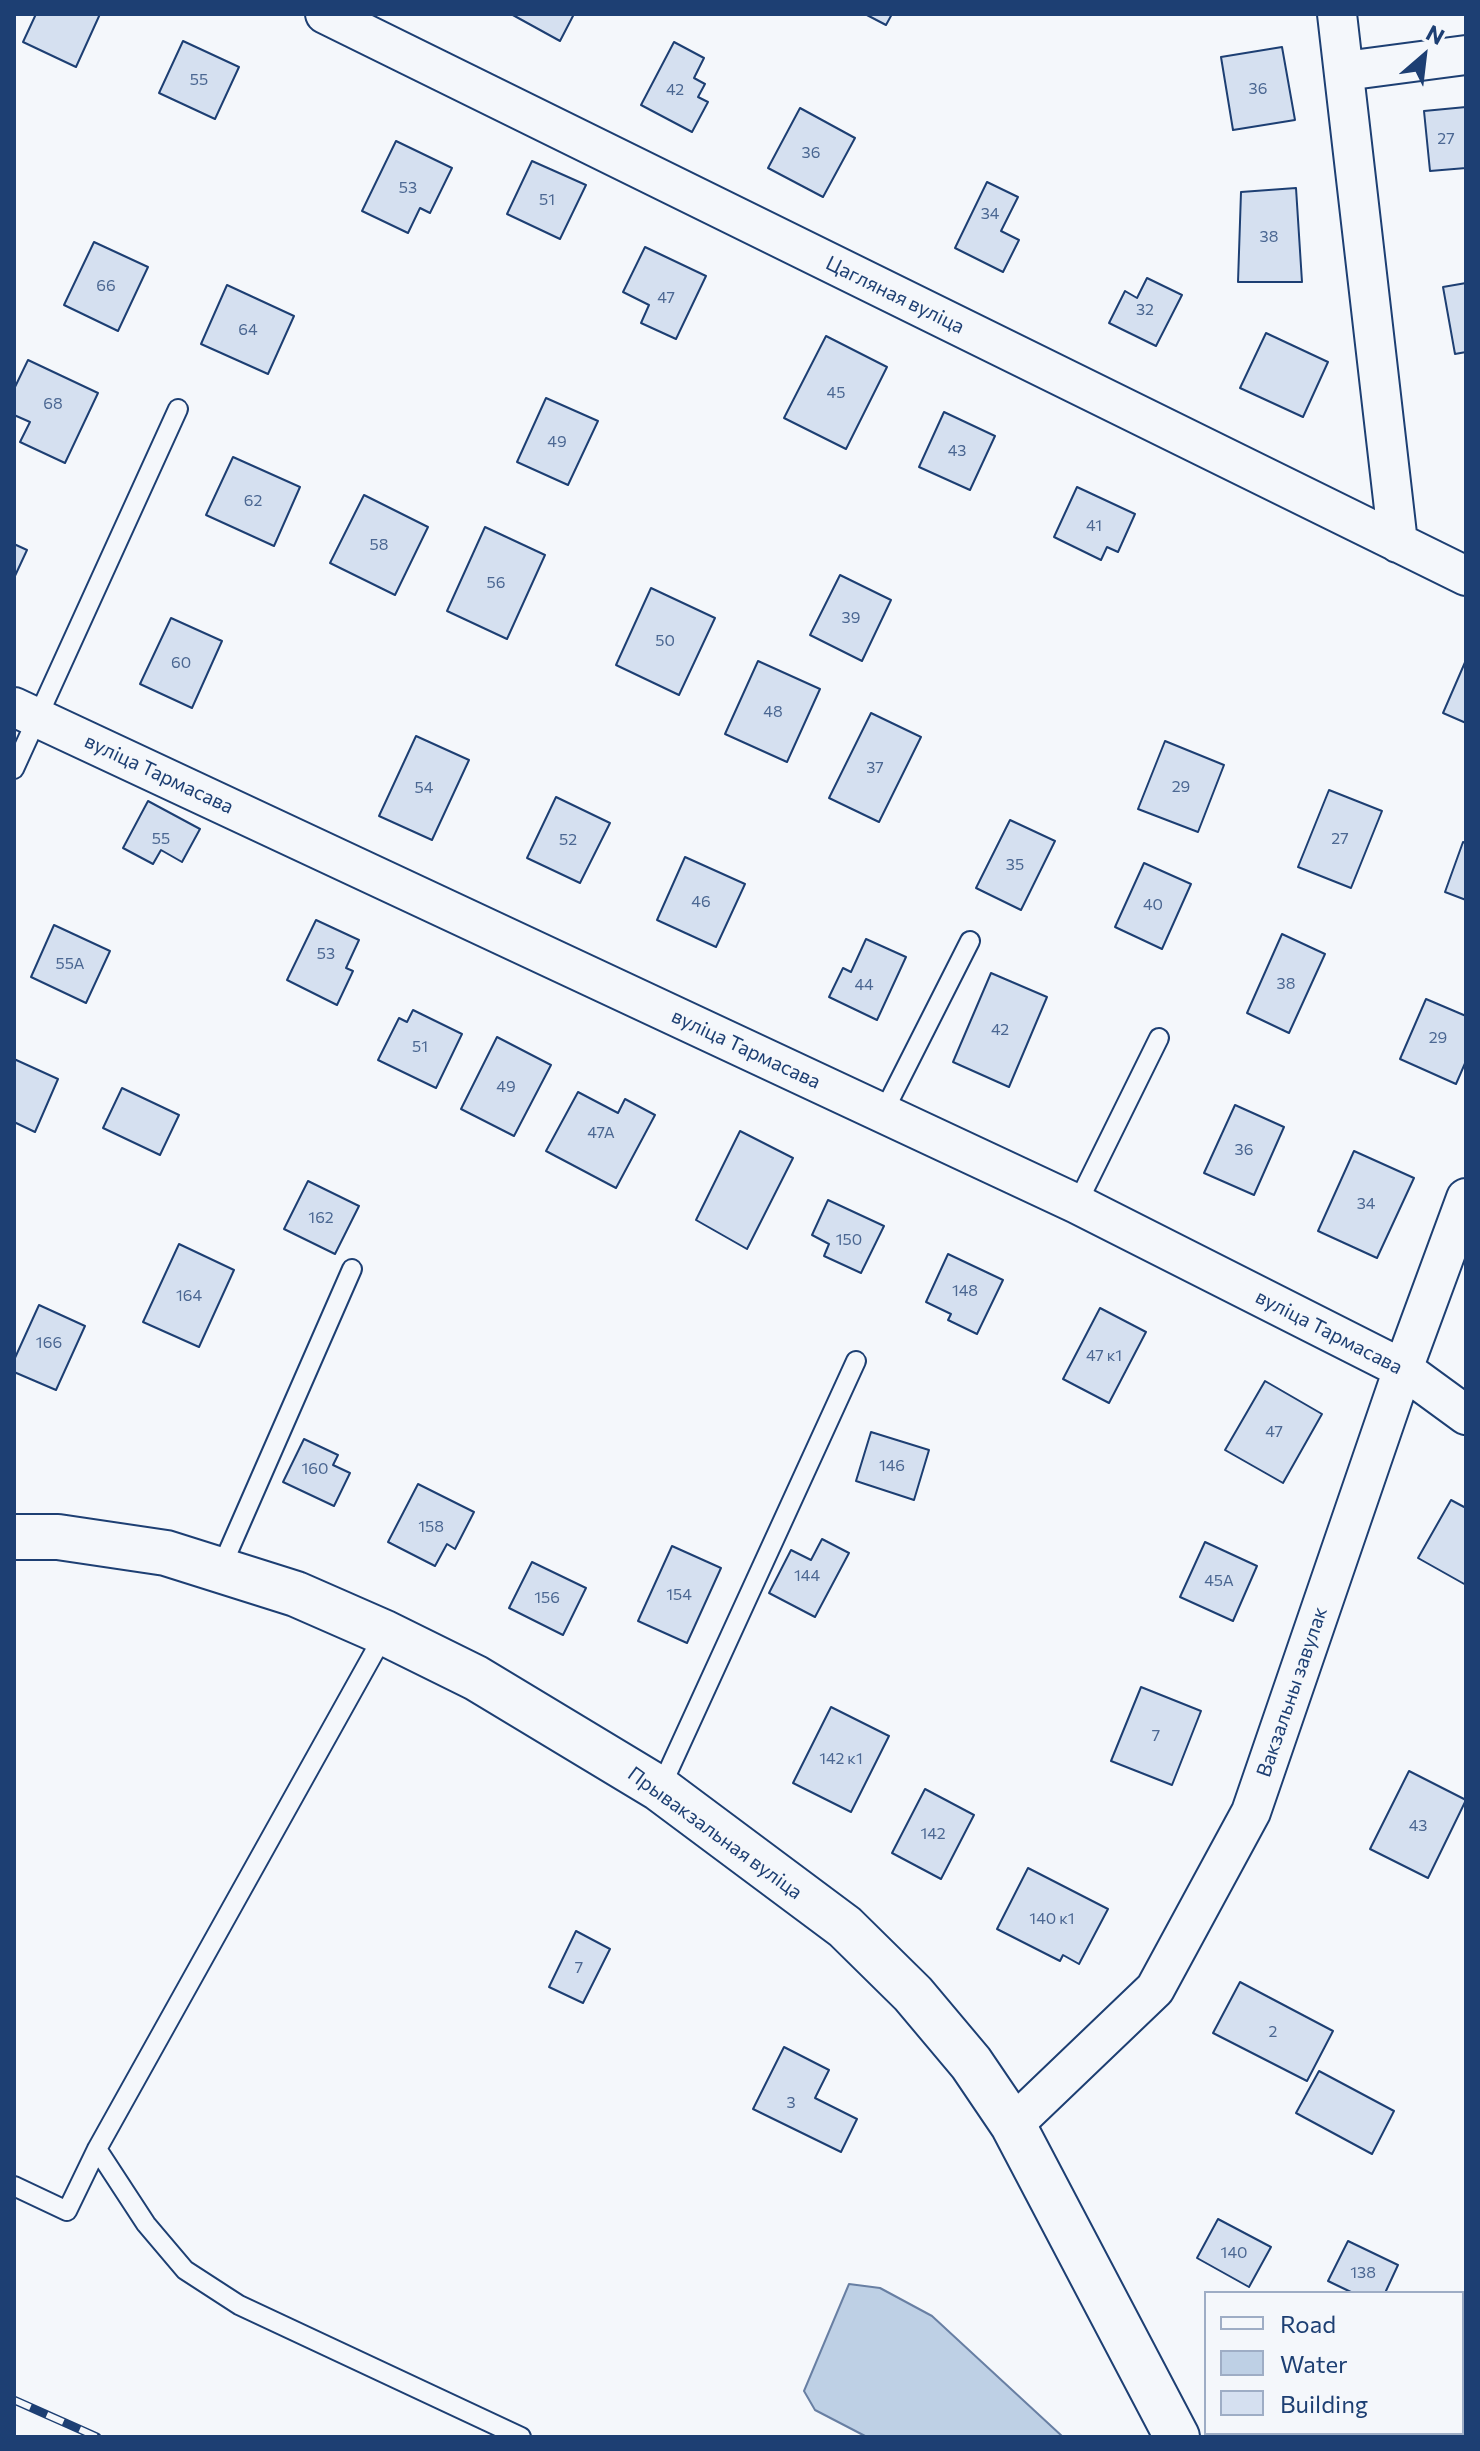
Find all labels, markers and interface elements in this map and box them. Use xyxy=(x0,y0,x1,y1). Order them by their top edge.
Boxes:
north arrow xyxy=(1384,16,1464,96)
text: N xyxy=(1422,19,1449,50)
house number: 55 xyxy=(190,70,208,90)
house number: 36 xyxy=(1249,79,1267,99)
house number: 42 xyxy=(666,80,684,100)
house number: 27 xyxy=(1437,129,1455,149)
house number: 36 xyxy=(802,143,820,163)
house number: 53 xyxy=(399,178,417,198)
house number: 51 xyxy=(539,190,555,210)
house number: 34 xyxy=(981,204,999,224)
house number: 38 xyxy=(1260,227,1278,247)
street label: Цагляная вуліца xyxy=(822,251,968,339)
house number: 66 xyxy=(96,276,116,296)
house number: 47 xyxy=(657,288,675,308)
house number: 32 xyxy=(1136,300,1154,320)
house number: 64 xyxy=(238,320,258,340)
house number: 45 xyxy=(827,383,845,403)
house number: 68 xyxy=(43,394,63,414)
house number: 49 xyxy=(547,432,567,452)
house number: 43 xyxy=(948,441,966,461)
house number: 62 xyxy=(244,491,262,511)
house number: 41 xyxy=(1086,516,1102,536)
house number: 58 xyxy=(370,535,388,555)
house number: 56 xyxy=(487,573,505,593)
house number: 39 xyxy=(842,608,860,628)
house number: 50 xyxy=(655,631,675,651)
house number: 60 xyxy=(171,653,191,673)
house number: 48 xyxy=(763,702,783,722)
street label: вуліца Тармасава xyxy=(81,729,237,819)
house number: 37 xyxy=(866,758,884,778)
house number: 29 xyxy=(1172,777,1190,797)
house number: 54 xyxy=(415,778,433,798)
house number: 55 xyxy=(152,829,170,849)
house number: 27 xyxy=(1331,829,1349,849)
house number: 52 xyxy=(559,830,577,850)
house number: 35 xyxy=(1006,855,1024,875)
house number: 46 xyxy=(691,892,711,912)
house number: 40 xyxy=(1143,895,1163,915)
house number: 53 xyxy=(317,944,335,964)
house number: 55А xyxy=(55,954,85,974)
house number: 38 xyxy=(1277,974,1295,994)
house number: 44 xyxy=(854,975,874,995)
street label: вуліца Тармасава xyxy=(668,1004,824,1094)
house number: 42 xyxy=(991,1020,1009,1040)
house number: 29 xyxy=(1429,1028,1447,1048)
house number: 51 xyxy=(412,1037,428,1057)
house number: 49 xyxy=(496,1077,516,1097)
house number: 47А xyxy=(587,1123,615,1143)
house number: 36 xyxy=(1235,1140,1253,1160)
house number: 34 xyxy=(1357,1194,1375,1214)
house number: 162 xyxy=(308,1208,334,1228)
house number: 150 xyxy=(836,1230,862,1250)
house number: 148 xyxy=(952,1281,978,1301)
street label: вуліца Тармасава xyxy=(1251,1285,1407,1379)
house number: 164 xyxy=(176,1286,202,1306)
house number: 166 xyxy=(36,1333,62,1353)
house number: 47 к1 xyxy=(1086,1346,1122,1366)
house number: 47 xyxy=(1265,1422,1283,1442)
house number: 146 xyxy=(879,1456,905,1476)
house number: 160 xyxy=(302,1459,328,1479)
house number: 158 xyxy=(418,1517,444,1537)
house number: 144 xyxy=(794,1566,820,1586)
house number: 45А xyxy=(1204,1571,1234,1591)
house number: 154 xyxy=(666,1585,692,1605)
house number: 156 xyxy=(534,1588,560,1608)
street label: Вакзальны завулак xyxy=(1252,1604,1332,1780)
house number: 7 xyxy=(1152,1726,1160,1746)
house number: 142 к1 xyxy=(819,1749,863,1769)
street label: Прывакзальная вуліца xyxy=(623,1762,807,1904)
house number: 43 xyxy=(1409,1816,1427,1836)
house number: 142 xyxy=(920,1824,946,1844)
house number: 140 к1 xyxy=(1029,1909,1075,1929)
house number: 7 xyxy=(575,1958,583,1978)
house number: 2 xyxy=(1269,2022,1277,2042)
house number: 3 xyxy=(786,2093,796,2113)
house number: 140 xyxy=(1221,2243,1247,2263)
house number: 138 xyxy=(1350,2263,1376,2283)
legend xyxy=(1204,2291,1464,2435)
text: Road xyxy=(1280,2309,1336,2338)
text: Water xyxy=(1280,2349,1348,2378)
text: Building xyxy=(1280,2389,1368,2418)

